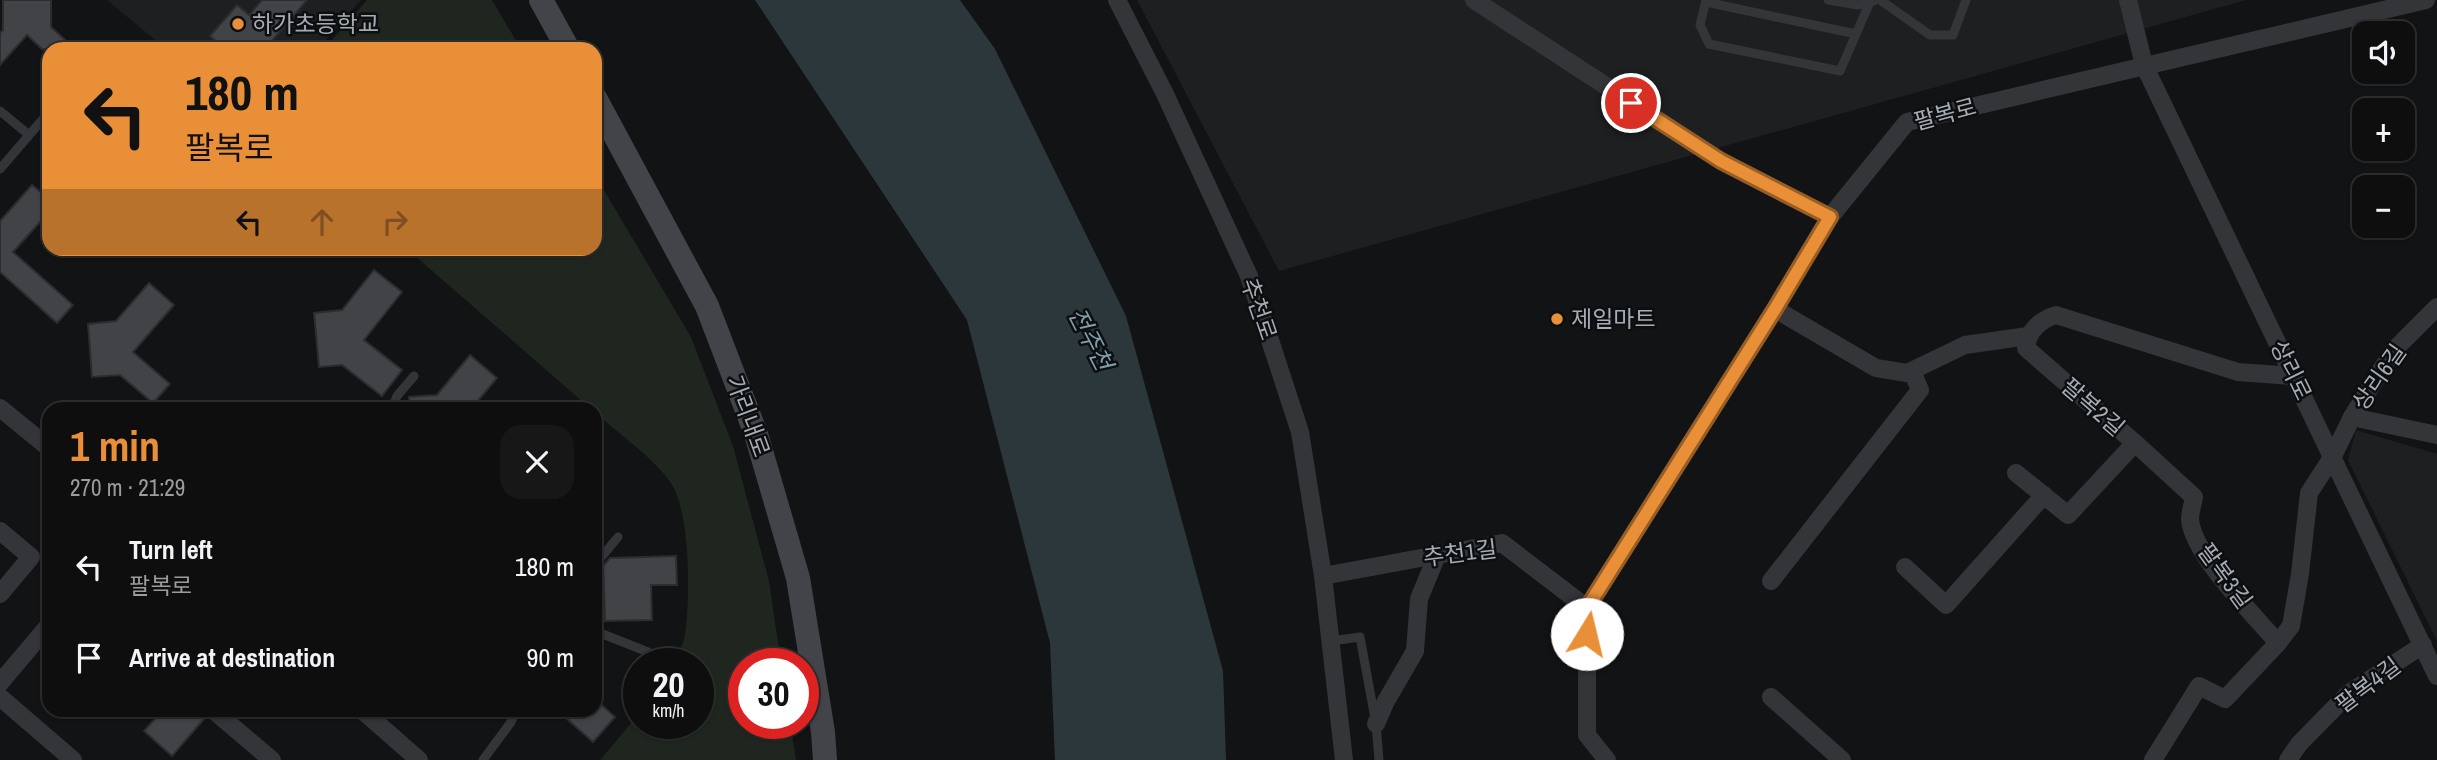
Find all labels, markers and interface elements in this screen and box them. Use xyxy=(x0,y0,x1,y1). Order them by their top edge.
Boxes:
place label: 하가초등학교 xyxy=(252,8,379,39)
marker: 하가초등학교 xyxy=(230,16,246,32)
map controls xyxy=(2352,21,2415,238)
button: sound xyxy=(2352,21,2415,84)
text: 180 m xyxy=(185,59,299,125)
icon: left xyxy=(70,70,161,161)
pin xyxy=(1601,73,1661,133)
icon: arrive xyxy=(1612,84,1650,122)
street label: 팔복로 xyxy=(1910,90,1980,137)
button: + xyxy=(2352,98,2415,161)
text: 팔복로 xyxy=(185,126,273,169)
button: − xyxy=(2352,175,2415,238)
icon: left xyxy=(230,203,268,241)
icon: ahead xyxy=(303,203,341,241)
icon: right xyxy=(376,203,414,241)
street label: 추천로 xyxy=(1234,274,1284,344)
water label: 전주천 xyxy=(1062,302,1122,378)
place label: 제일마트 xyxy=(1571,303,1656,334)
marker: 제일마트 xyxy=(1549,311,1565,327)
street label: 상리로 xyxy=(2264,334,2319,405)
street label: 상리6길 xyxy=(2345,338,2413,416)
street label: 가리내로 xyxy=(719,371,778,461)
street label: 팔복2길 xyxy=(2055,371,2131,443)
text: 1 min xyxy=(70,418,160,474)
button: close xyxy=(500,425,574,499)
text: 270 m · 21:29 xyxy=(70,472,185,503)
text: Turn left xyxy=(129,532,213,567)
street label: 추천1길 xyxy=(1421,533,1499,572)
street label: 팔복3길 xyxy=(2191,537,2260,615)
icon: left xyxy=(70,548,108,586)
text: 180 m xyxy=(515,549,574,584)
text: 팔복로 xyxy=(129,570,192,601)
position arrow xyxy=(1550,597,1624,671)
icon: arrive xyxy=(70,639,108,677)
text: Arrive at destination xyxy=(129,640,335,675)
text: 90 m xyxy=(527,640,574,675)
speed limit sign: 30 xyxy=(728,648,819,739)
street label: 팔복4길 xyxy=(2329,650,2407,719)
text: 20 xyxy=(653,661,684,708)
text: km/h xyxy=(653,698,685,723)

